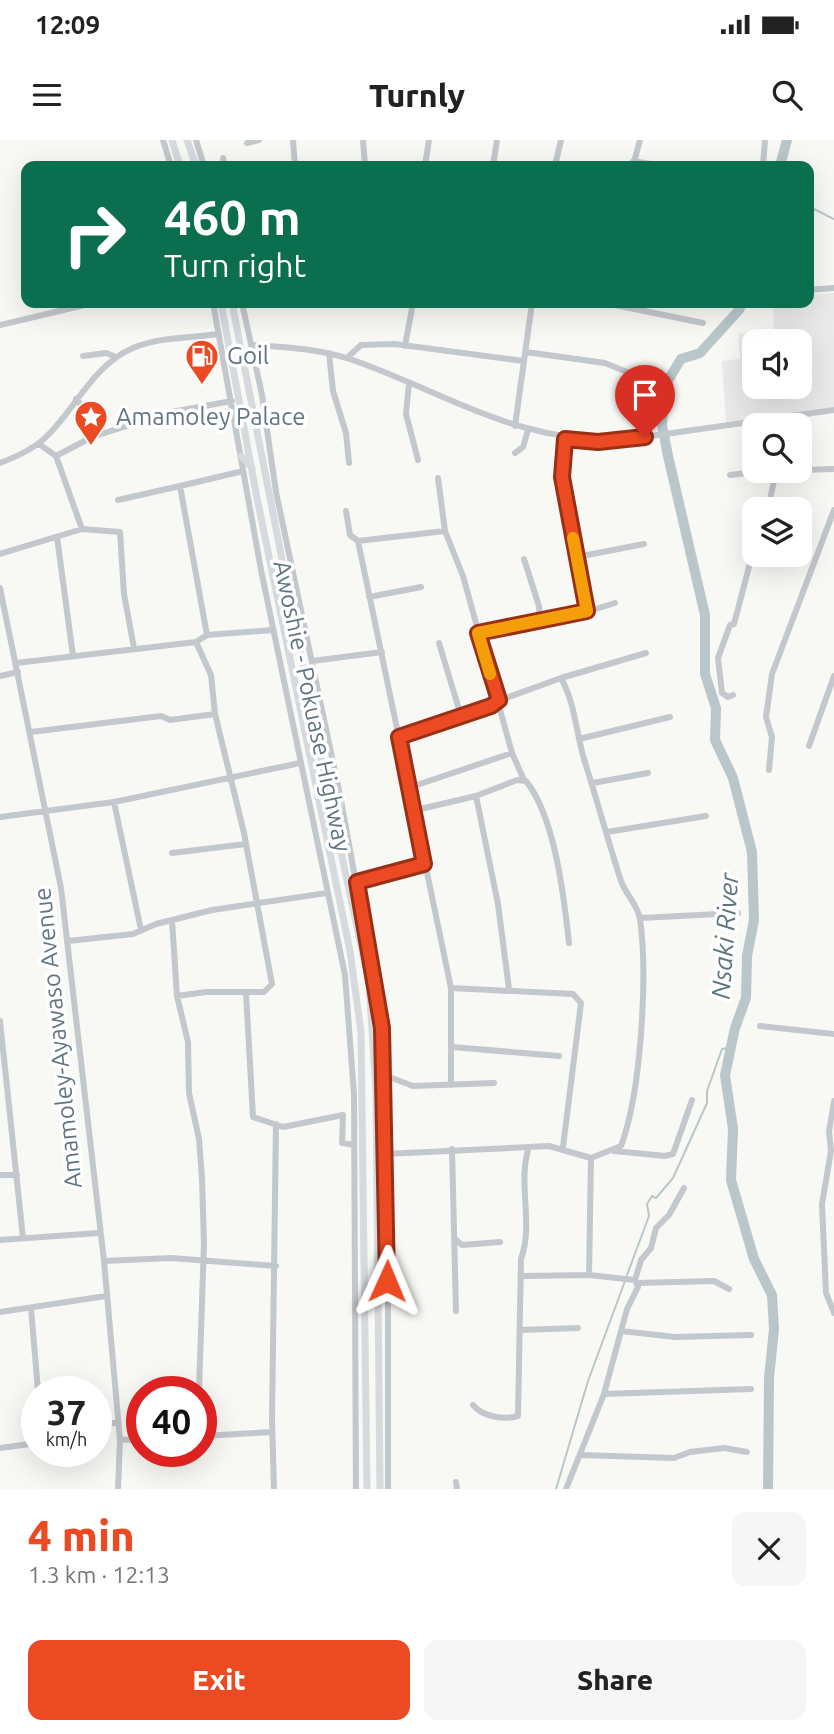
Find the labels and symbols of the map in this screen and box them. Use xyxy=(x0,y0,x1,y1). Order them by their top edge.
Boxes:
fuel station icon: Goil xyxy=(183,337,221,386)
place label: Goil xyxy=(227,342,269,369)
pin xyxy=(615,365,675,437)
place icon: Amamoley Palace xyxy=(72,398,110,447)
place label: Amamoley Palace xyxy=(116,403,305,430)
street label: Awoshie - Pokuase Highway xyxy=(268,558,357,854)
water label: Nsaki River xyxy=(706,871,743,1000)
street label: Amamoley-Ayawaso Avenue xyxy=(28,886,87,1190)
position arrow xyxy=(350,1244,424,1318)
speed limit sign: 40 xyxy=(126,1376,217,1467)

